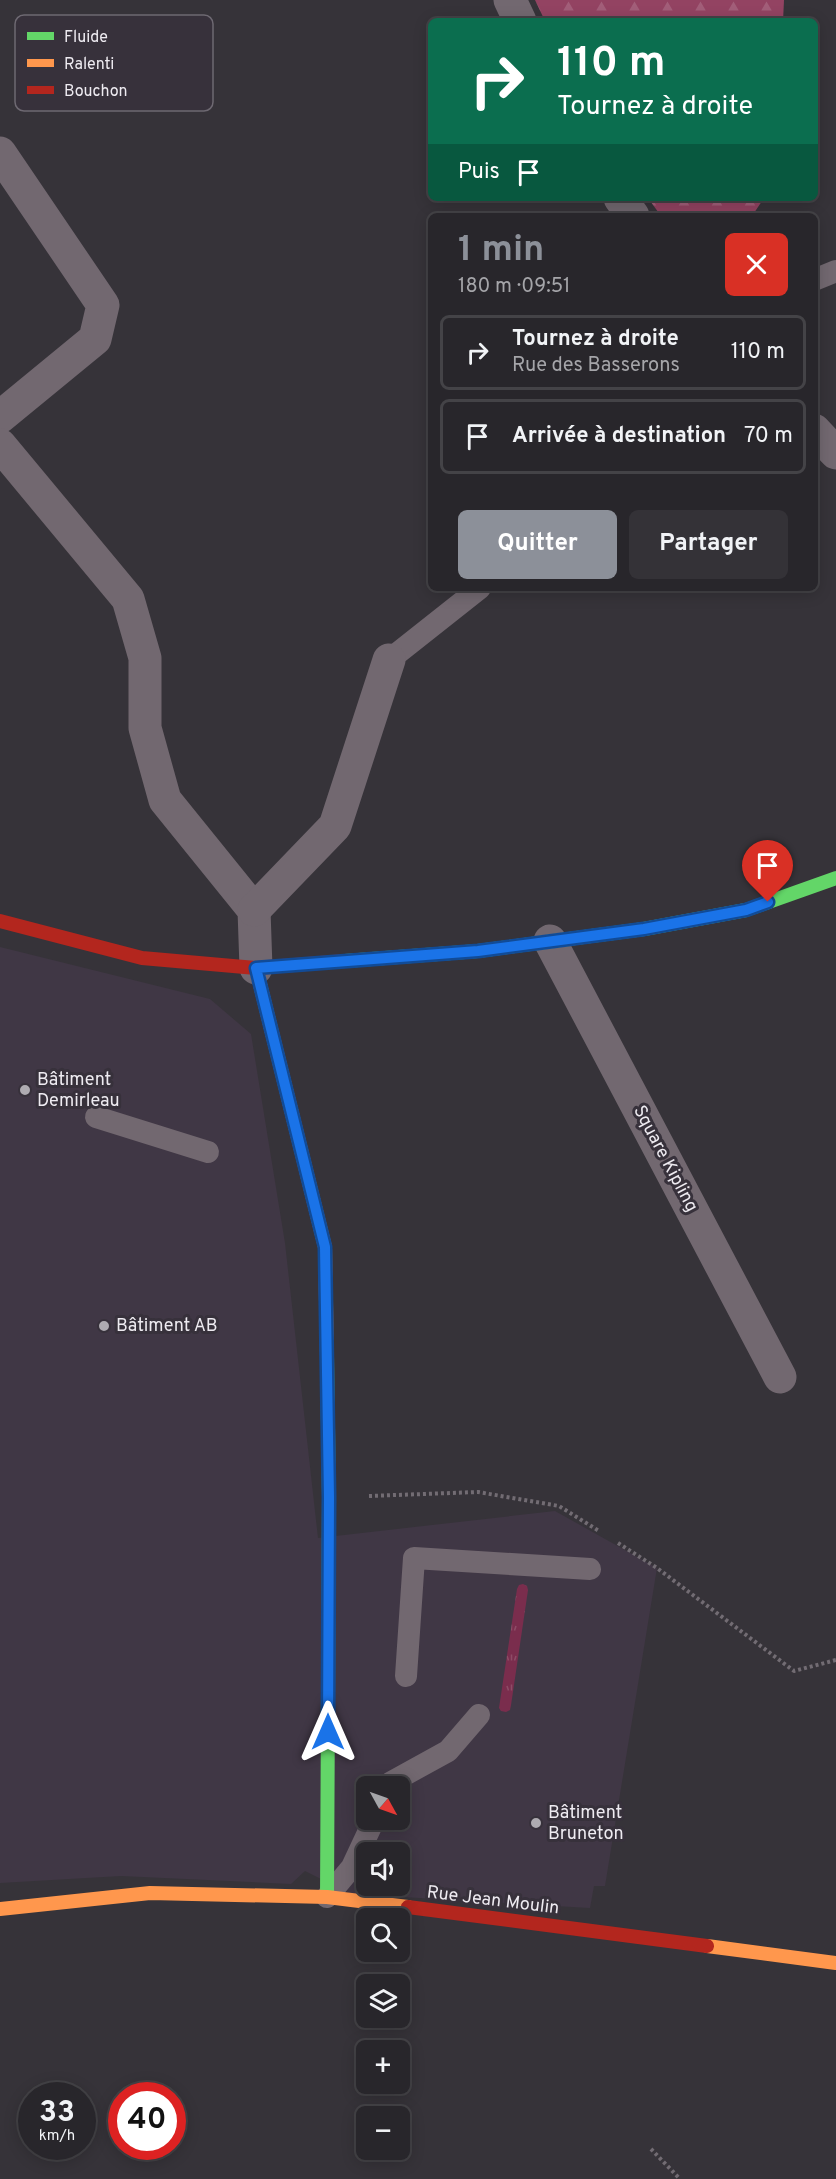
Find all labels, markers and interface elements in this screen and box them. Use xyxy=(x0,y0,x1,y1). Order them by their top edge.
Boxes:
legend xyxy=(15,15,213,111)
text: Fluide xyxy=(64,28,108,48)
text: 110 m xyxy=(557,38,666,91)
icon: right xyxy=(458,42,536,120)
text: Ralenti xyxy=(64,55,114,75)
text: Bouchon xyxy=(64,82,128,102)
text: Tournez à droite xyxy=(557,90,753,124)
icon: arrive xyxy=(512,156,545,189)
text: Puis xyxy=(458,159,500,186)
text: 1 min xyxy=(458,228,544,274)
button: close xyxy=(725,233,788,296)
text: 180 m · 09:51 xyxy=(458,274,571,300)
text: Tournez à droite xyxy=(512,326,679,353)
icon: right xyxy=(461,336,494,369)
text: 110 m xyxy=(731,339,785,366)
text: Rue des Basserons xyxy=(512,353,680,379)
icon: arrive xyxy=(461,420,494,453)
text: Arrivée à destination xyxy=(512,423,726,450)
text: 70 m xyxy=(744,423,793,450)
button: Quitter xyxy=(458,510,617,579)
button: Partager xyxy=(629,510,788,579)
pin xyxy=(742,840,793,902)
icon: arrive xyxy=(751,849,784,882)
place label: Bâtiment Demirleau xyxy=(37,1069,120,1113)
marker: Bâtiment Demirleau xyxy=(18,1083,32,1097)
street label: Square Kipling xyxy=(627,1102,703,1216)
place label: Bâtiment AB xyxy=(116,1315,218,1338)
marker: Bâtiment AB xyxy=(97,1319,111,1333)
position arrow xyxy=(296,1700,360,1764)
north arrow xyxy=(356,1776,410,1830)
map controls xyxy=(356,1776,410,2160)
place label: Bâtiment Bruneton xyxy=(548,1802,624,1846)
marker: Bâtiment Bruneton xyxy=(529,1816,543,1830)
button: sound xyxy=(356,1842,410,1896)
street label: Rue Jean Moulin xyxy=(425,1881,561,1921)
button: search xyxy=(356,1908,410,1962)
button: layers xyxy=(356,1974,410,2028)
button: + xyxy=(356,2040,410,2094)
speed limit sign: 40 xyxy=(108,2082,186,2160)
text: 33 xyxy=(39,2095,75,2132)
button: − xyxy=(356,2106,410,2160)
text: km/h xyxy=(39,2127,75,2146)

